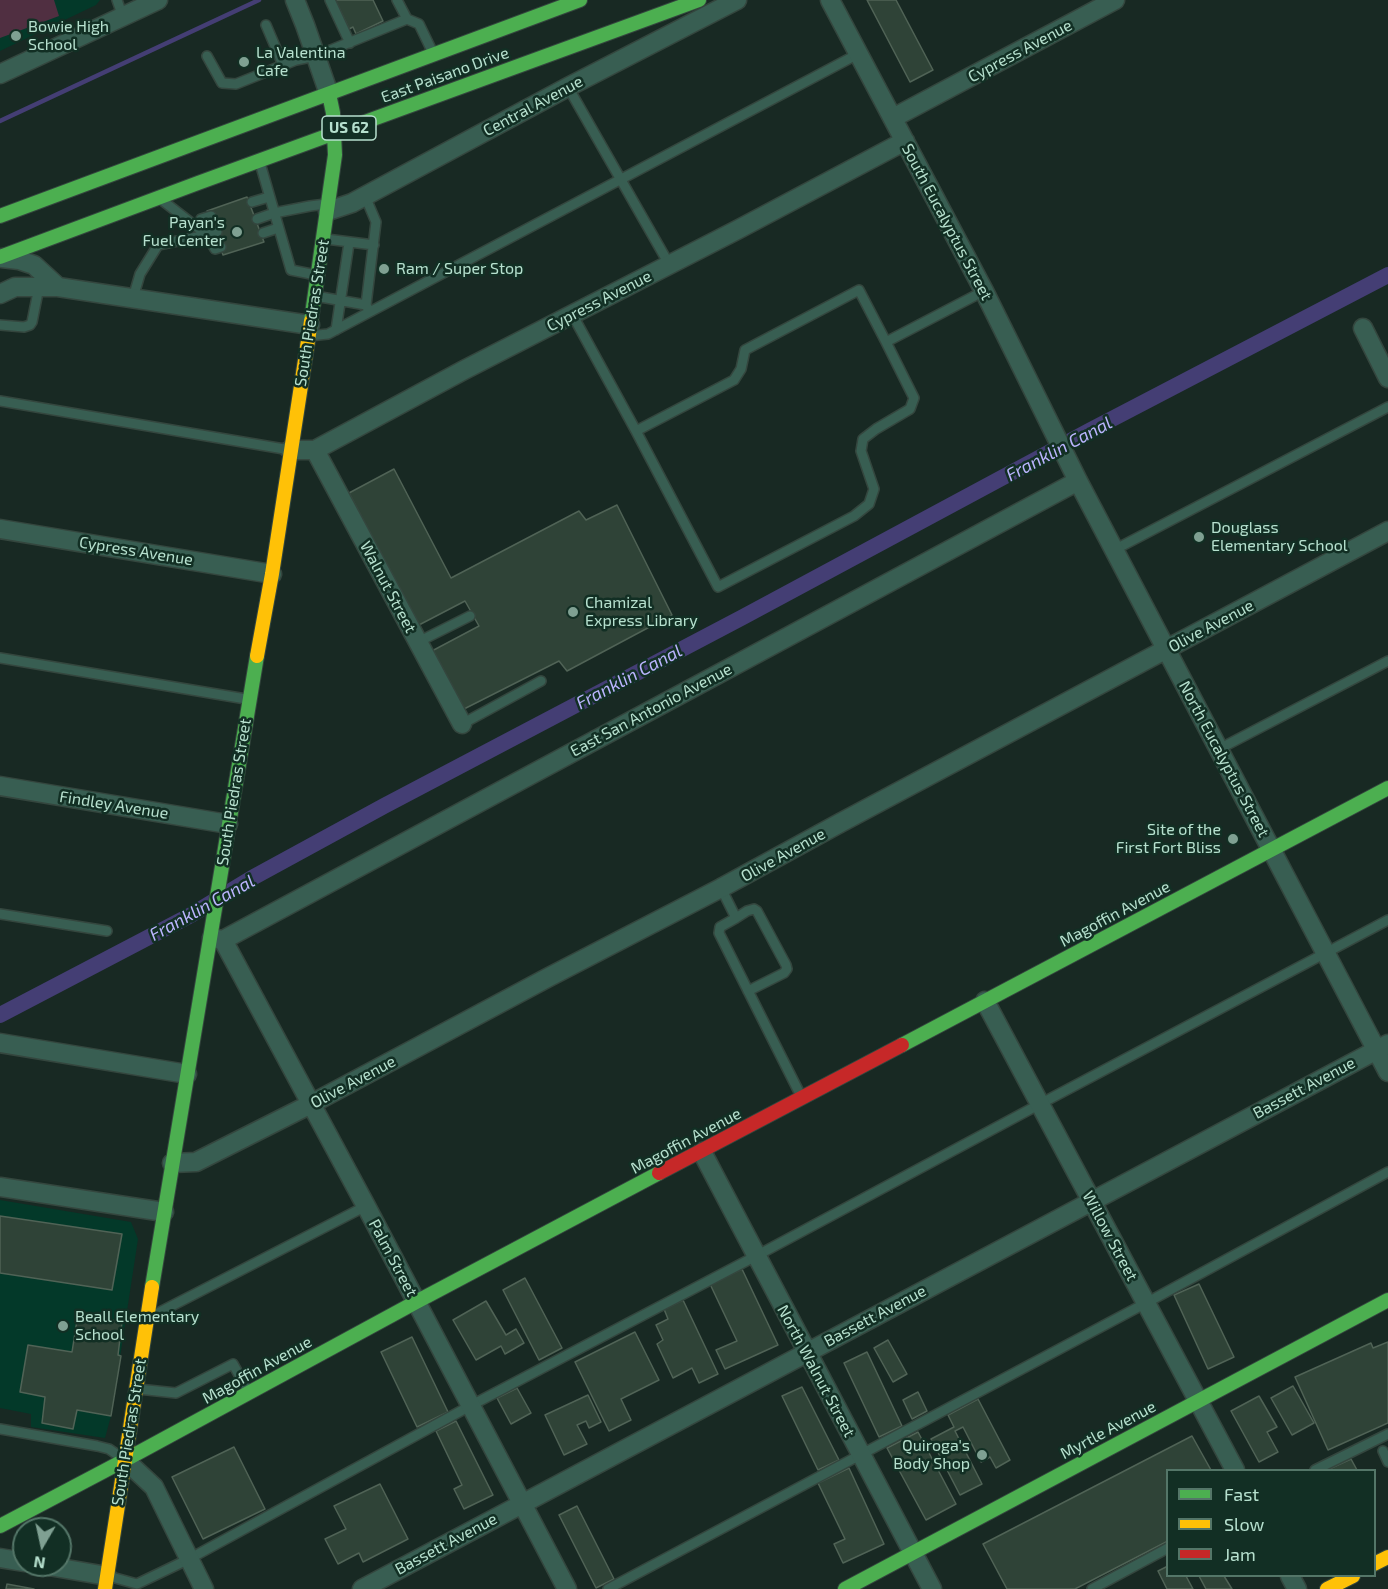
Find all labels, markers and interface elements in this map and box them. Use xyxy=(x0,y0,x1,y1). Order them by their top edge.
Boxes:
street label: Cypress Avenue xyxy=(965,16,1075,86)
place label: Bowie High School xyxy=(28,17,109,55)
marker: Bowie High School xyxy=(9,29,23,43)
place label: La Valentina Cafe xyxy=(256,43,345,81)
street label: East Paisano Drive xyxy=(379,43,511,107)
marker: La Valentina Cafe xyxy=(237,55,251,69)
street label: Central Avenue xyxy=(480,72,586,140)
road number: US 62 xyxy=(322,116,376,140)
street label: South Eucalyptus Street xyxy=(898,141,996,303)
place label: Payan's Fuel Center xyxy=(142,213,225,251)
marker: Payan's Fuel Center xyxy=(230,225,244,239)
street label: South Piedras Street xyxy=(291,238,333,388)
place label: Ram / Super Stop xyxy=(396,259,523,279)
marker: Ram / Super Stop xyxy=(377,262,391,276)
street label: Cypress Avenue xyxy=(543,266,655,336)
water label: Franklin Canal xyxy=(1002,412,1116,486)
place label: Douglass Elementary School xyxy=(1211,518,1348,556)
marker: Douglass Elementary School xyxy=(1192,530,1206,544)
street label: Cypress Avenue xyxy=(78,533,194,569)
street label: Walnut Street xyxy=(356,538,420,636)
place label: Chamizal Express Library xyxy=(585,593,698,631)
street label: Olive Avenue xyxy=(1165,596,1257,656)
marker: Chamizal Express Library xyxy=(566,605,580,619)
water label: Franklin Canal xyxy=(572,640,686,714)
street label: East San Antonio Avenue xyxy=(567,659,735,761)
street label: North Eucalyptus Street xyxy=(1175,678,1273,840)
street label: South Piedras Street xyxy=(213,717,255,867)
street label: Findley Avenue xyxy=(58,787,170,823)
place label: Site of the First Fort Bliss xyxy=(1116,820,1221,858)
street label: Olive Avenue xyxy=(737,824,829,886)
marker: Site of the First Fort Bliss xyxy=(1226,832,1240,846)
water label: Franklin Canal xyxy=(146,870,258,946)
street label: Magoffin Avenue xyxy=(1057,877,1173,951)
street label: Olive Avenue xyxy=(307,1052,399,1112)
street label: Bassett Avenue xyxy=(1250,1053,1358,1123)
street label: Magoffin Avenue xyxy=(628,1104,744,1178)
street label: Willow Street xyxy=(1078,1188,1142,1284)
street label: Palm Street xyxy=(365,1216,421,1300)
street label: Bassett Avenue xyxy=(821,1281,929,1351)
street label: North Walnut Street xyxy=(773,1302,859,1440)
place label: Beall Elementary School xyxy=(75,1307,199,1345)
marker: Beall Elementary School xyxy=(56,1319,70,1333)
street label: Magoffin Avenue xyxy=(199,1332,315,1408)
street label: South Piedras Street xyxy=(108,1357,150,1507)
street label: Myrtle Avenue xyxy=(1057,1397,1159,1463)
place label: Quiroga's Body Shop xyxy=(893,1436,970,1474)
marker: Quiroga's Body Shop xyxy=(975,1448,989,1462)
legend xyxy=(1166,1469,1376,1577)
text: Fast xyxy=(1224,1483,1259,1505)
street label: Bassett Avenue xyxy=(392,1509,500,1579)
text: Slow xyxy=(1224,1513,1264,1535)
north arrow xyxy=(12,1517,72,1577)
text: Jam xyxy=(1224,1543,1256,1565)
text: N xyxy=(32,1553,47,1574)

